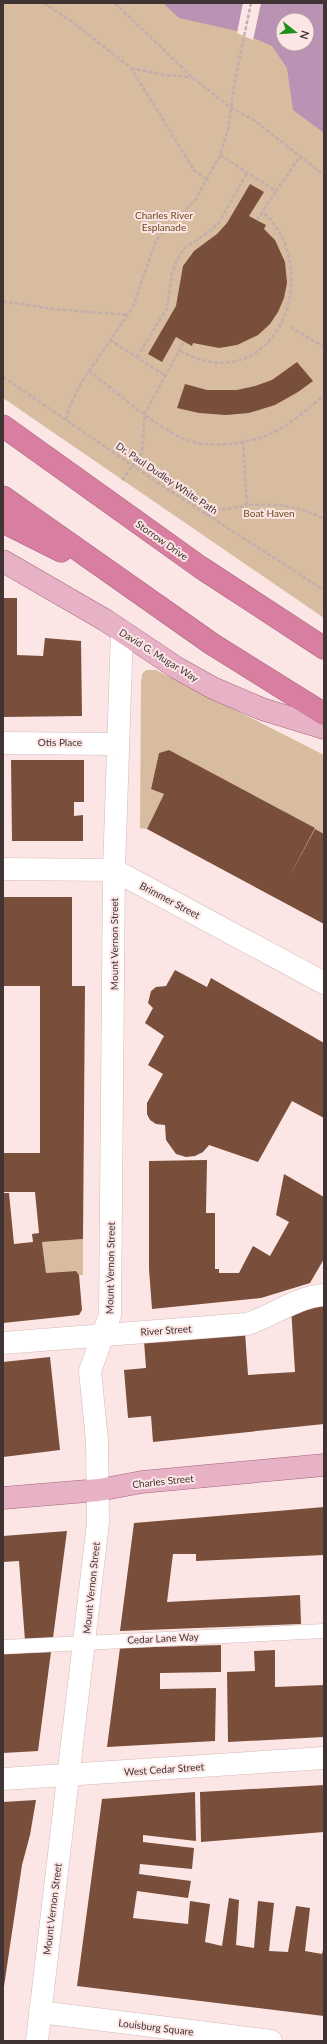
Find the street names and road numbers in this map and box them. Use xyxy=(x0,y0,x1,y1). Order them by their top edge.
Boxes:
street label: Dr. Paul Dudley White Path xyxy=(114,439,220,517)
street label: Storrow Drive xyxy=(134,518,190,562)
street label: David G. Mugar Way xyxy=(117,626,201,685)
street label: Otis Place xyxy=(38,736,82,748)
street label: Brimmer Street xyxy=(138,879,203,921)
street label: Mount Vernon Street xyxy=(108,897,120,990)
street label: Mount Vernon Street xyxy=(103,1221,117,1314)
street label: River Street xyxy=(140,1322,192,1338)
street label: Charles Street xyxy=(132,1472,195,1490)
street label: Mount Vernon Street xyxy=(80,1541,102,1635)
street label: Cedar Lane Way xyxy=(127,1630,200,1646)
street label: West Cedar Street xyxy=(124,1760,205,1778)
street label: Mount Vernon Street xyxy=(40,1862,64,1956)
street label: Louisburg Square xyxy=(118,2016,194,2038)

